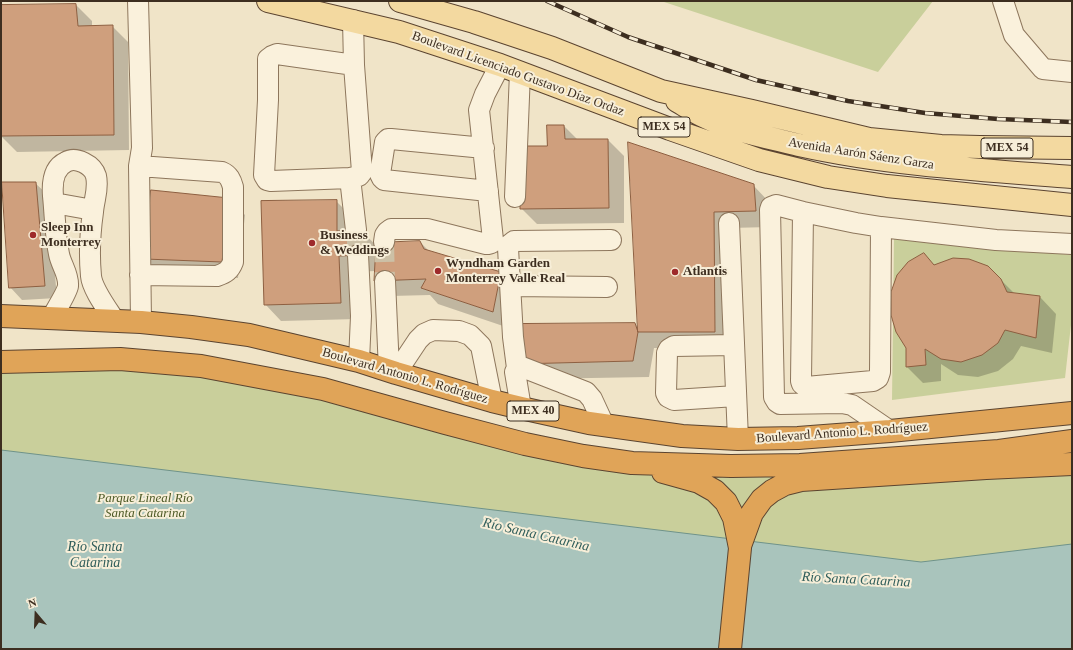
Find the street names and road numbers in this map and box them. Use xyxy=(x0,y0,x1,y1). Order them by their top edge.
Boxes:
street label: Boulevard Licenciado Gustavo Díaz Ordaz xyxy=(410,28,626,120)
road number: MEX 54 xyxy=(638,117,690,137)
street label: Avenida Aarón Sáenz Garza xyxy=(787,135,935,173)
road number: MEX 54 xyxy=(981,138,1033,158)
street label: Boulevard Antonio L. Rodríguez xyxy=(320,345,490,407)
road number: MEX 40 xyxy=(507,401,559,421)
street label: Boulevard Antonio L. Rodríguez xyxy=(756,419,928,447)

